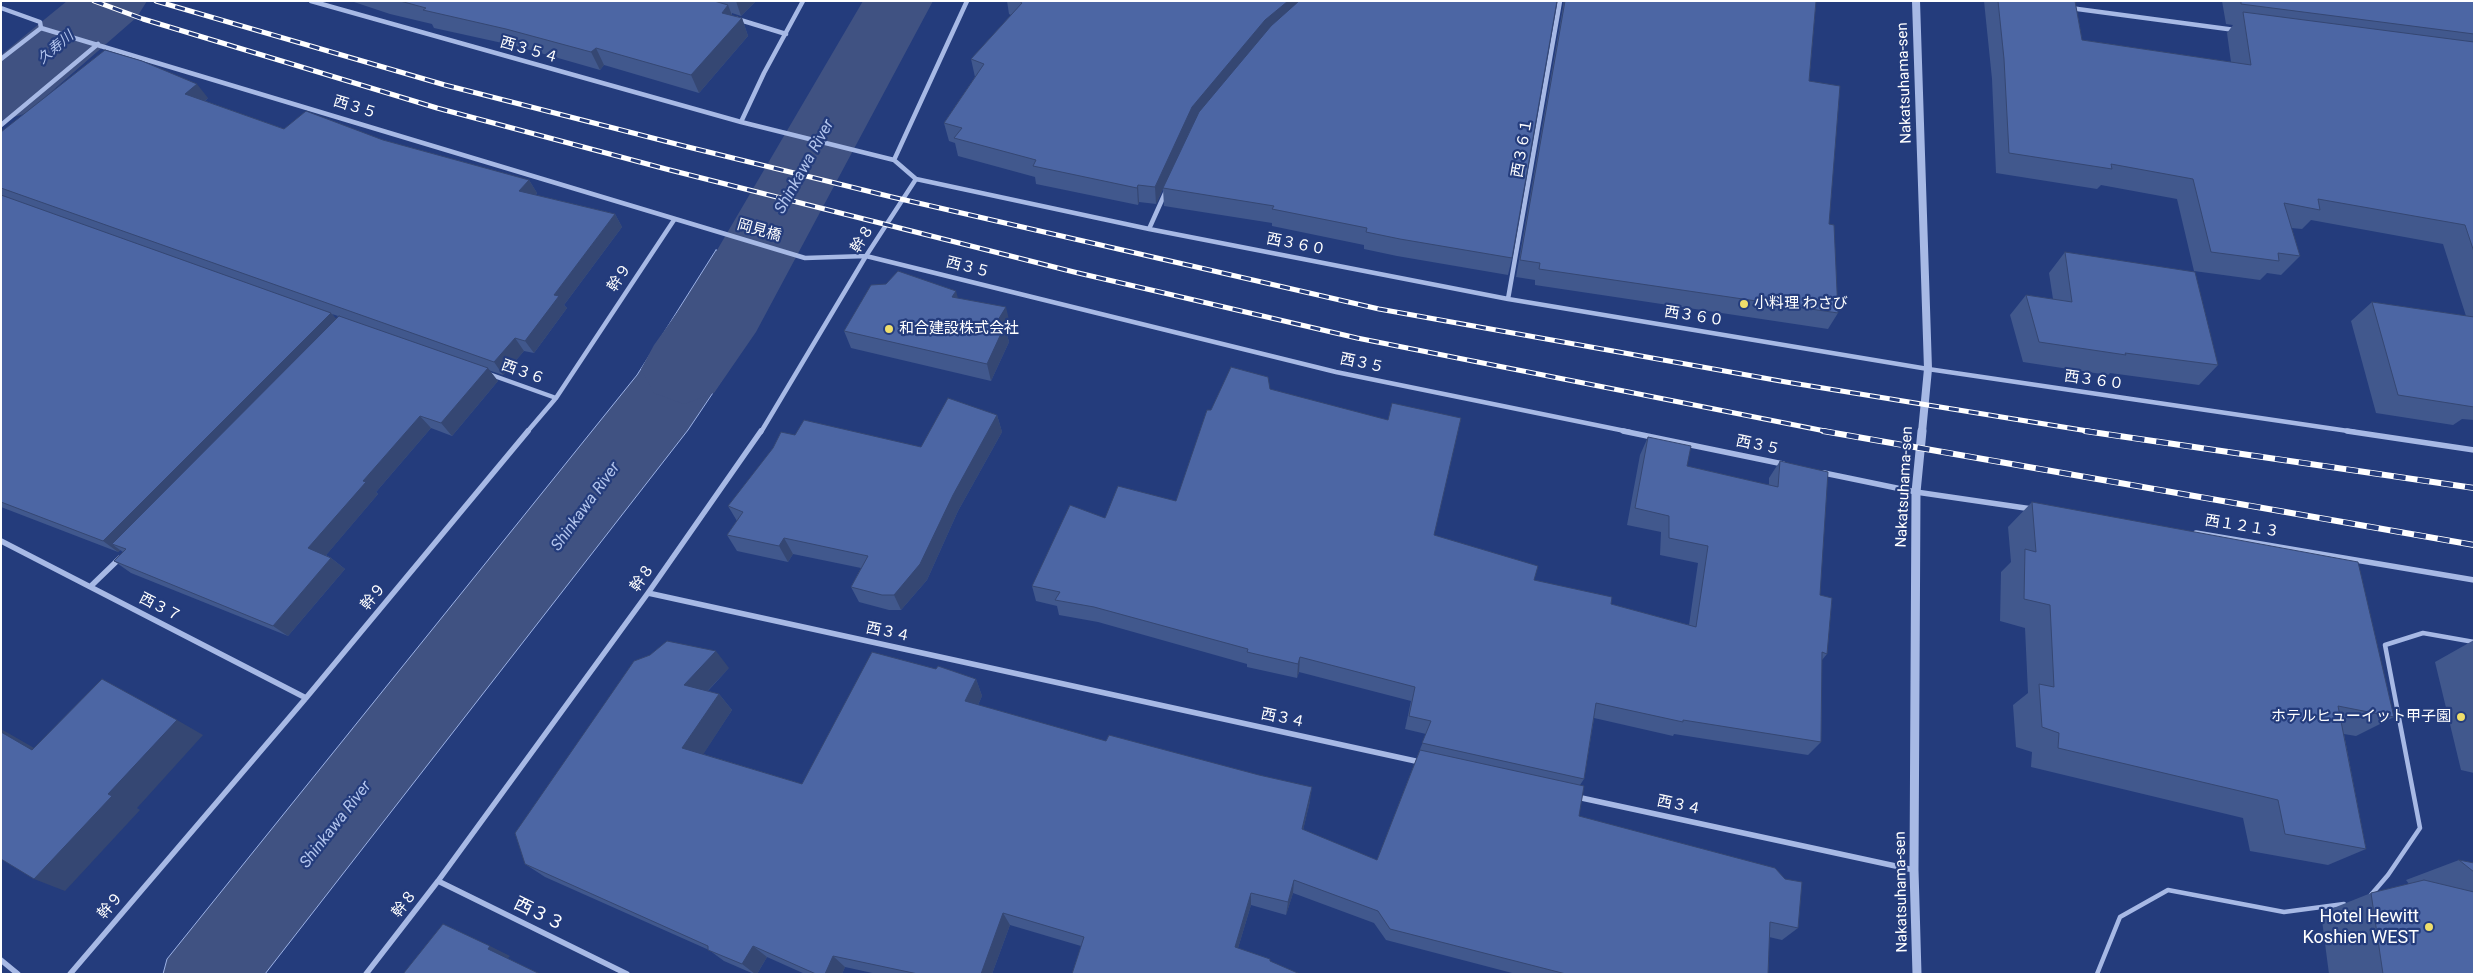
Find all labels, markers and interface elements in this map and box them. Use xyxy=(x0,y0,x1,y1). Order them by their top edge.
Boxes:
street label: Nakatsuhama-sen xyxy=(1894,22,1916,144)
water label: 久寿川 xyxy=(35,28,77,68)
street label: 西３５４ xyxy=(498,34,560,68)
street label: 西３５ xyxy=(331,93,379,123)
water label: Shinkawa River xyxy=(771,117,839,217)
street label: 西３６１ xyxy=(1509,117,1537,179)
street label: 岡見橋 xyxy=(735,216,783,246)
street label: 幹８ xyxy=(847,222,879,256)
street label: 西３６０ xyxy=(1265,230,1327,260)
street label: 西３５ xyxy=(944,254,992,282)
street label: 幹９ xyxy=(604,261,636,295)
place label: 小料理 わさび xyxy=(1754,295,1848,313)
marker: 小料理 わさび xyxy=(1738,298,1750,310)
street label: 西３６０ xyxy=(1663,303,1725,331)
place label: 和合建設株式会社 xyxy=(899,320,1019,338)
marker: 和合建設株式会社 xyxy=(883,323,895,335)
street label: 西３５ xyxy=(1338,351,1386,377)
street label: 西３６ xyxy=(499,357,547,389)
street label: 西３６０ xyxy=(2063,368,2125,394)
street label: Nakatsuhama-sen xyxy=(1893,426,1917,548)
street label: 西３５ xyxy=(1734,433,1782,459)
water label: Shinkawa River xyxy=(547,459,625,555)
street label: 西１２１３ xyxy=(2204,512,2280,542)
street label: 幹８ xyxy=(627,561,659,595)
street label: 幹９ xyxy=(357,580,391,614)
street label: 西３７ xyxy=(136,590,184,626)
street label: 西３４ xyxy=(864,620,912,646)
street label: 西３４ xyxy=(1259,706,1307,732)
place label: ホテルヒューイット甲子園 xyxy=(2271,708,2451,726)
marker: ホテルヒューイット甲子園 xyxy=(2455,711,2467,723)
water label: Shinkawa River xyxy=(296,778,376,872)
street label: 西３４ xyxy=(1655,793,1703,819)
street label: Nakatsuhama-sen xyxy=(1892,831,1912,953)
street label: 幹８ xyxy=(389,887,421,921)
street label: 幹９ xyxy=(94,889,128,923)
street label: 西３３ xyxy=(510,893,568,937)
place label: Hotel Hewitt Koshien WEST xyxy=(2303,906,2419,949)
marker: Hotel Hewitt Koshien WEST xyxy=(2423,921,2435,933)

